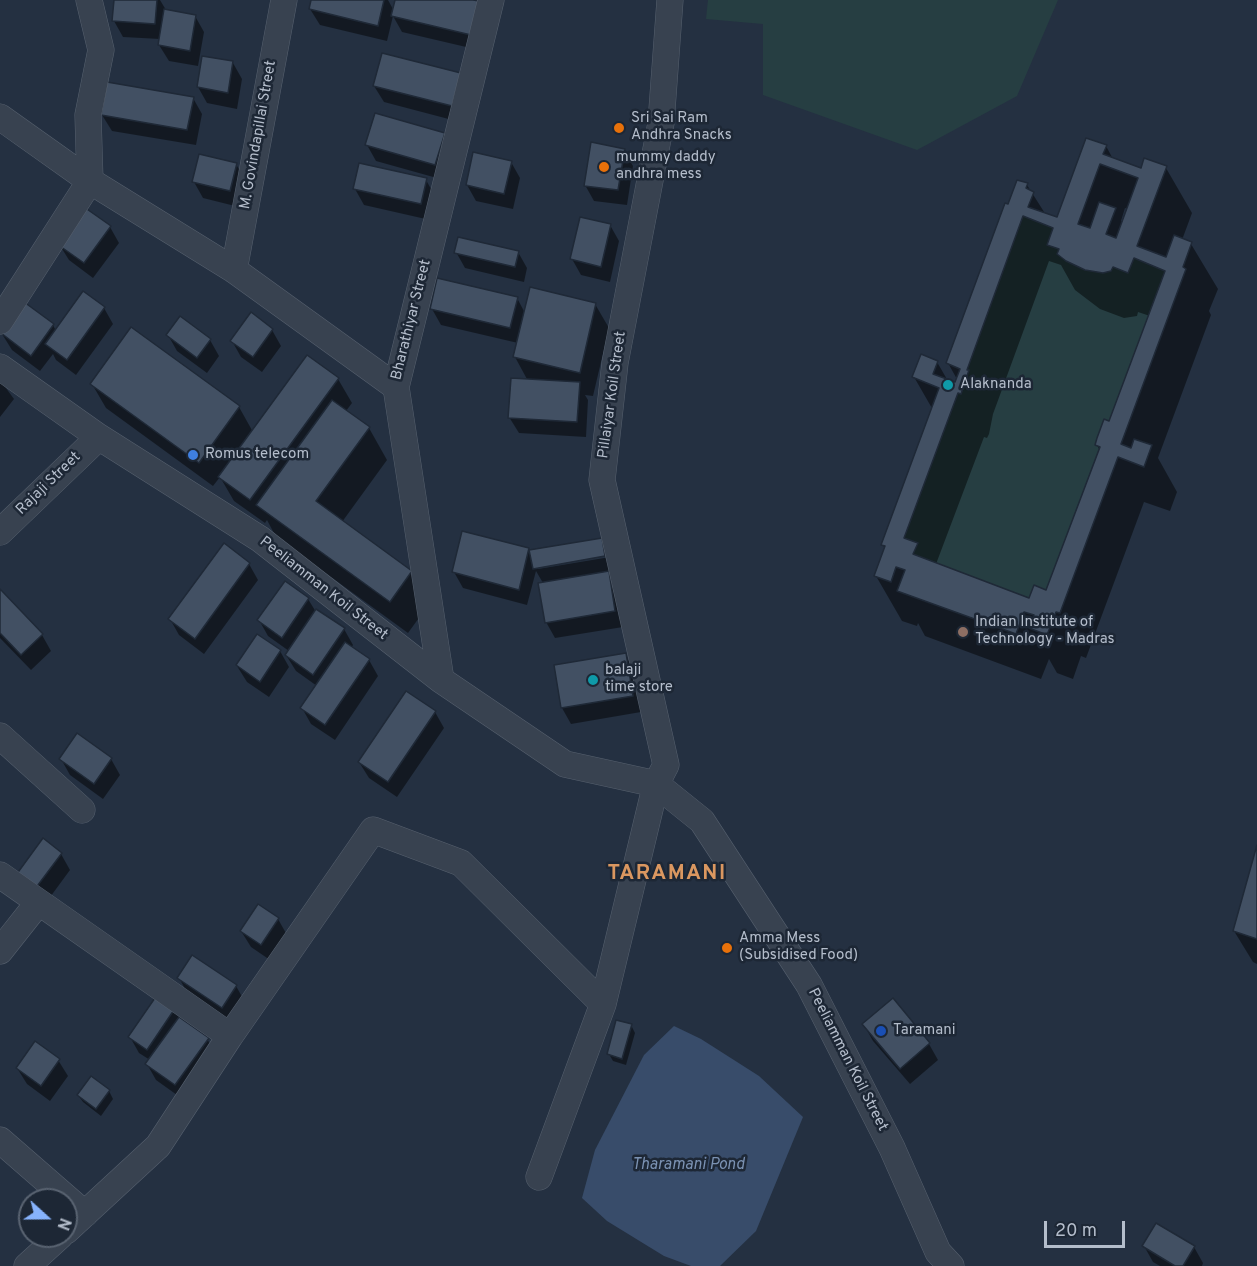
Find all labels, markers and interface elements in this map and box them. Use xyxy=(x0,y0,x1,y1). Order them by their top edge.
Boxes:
street label: M. Govindapillai Street xyxy=(237,59,281,211)
place label: Sri Sai Ram Andhra Snacks xyxy=(631,110,732,145)
marker: Sri Sai Ram Andhra Snacks xyxy=(612,121,626,135)
place label: mummy daddy andhra mess xyxy=(616,149,716,184)
marker: mummy daddy andhra mess xyxy=(597,160,611,174)
street label: Bharathiyar Street xyxy=(388,258,436,382)
street label: Pillaiyar Koil Street xyxy=(595,330,631,460)
place label: Alaknanda xyxy=(960,376,1032,394)
marker: Alaknanda xyxy=(941,378,955,392)
place label: Romus telecom xyxy=(205,446,309,464)
marker: Romus telecom xyxy=(186,448,200,462)
street label: Rajaji Street xyxy=(13,449,85,519)
street label: Peeliamman Koil Street xyxy=(255,533,391,645)
place label: Indian Institute of Technology - Madras xyxy=(975,614,1115,649)
marker: Indian Institute of Technology - Madras xyxy=(956,625,970,639)
place label: balaji time store xyxy=(605,662,673,697)
marker: balaji time store xyxy=(586,673,600,687)
district label: TARAMANI xyxy=(607,862,727,888)
place label: Amma Mess (Subsidised Food) xyxy=(739,930,858,965)
marker: Amma Mess (Subsidised Food) xyxy=(720,941,734,955)
street label: Peeliamman Koil Street xyxy=(803,986,891,1134)
place label: Taramani xyxy=(893,1022,956,1040)
marker: Taramani xyxy=(874,1024,888,1038)
water label: Tharamani Pond xyxy=(632,1156,744,1176)
north arrow xyxy=(18,1188,78,1248)
scale bar xyxy=(1047,1209,1128,1247)
text: N xyxy=(52,1215,74,1233)
text: 20 m xyxy=(1055,1220,1097,1243)

